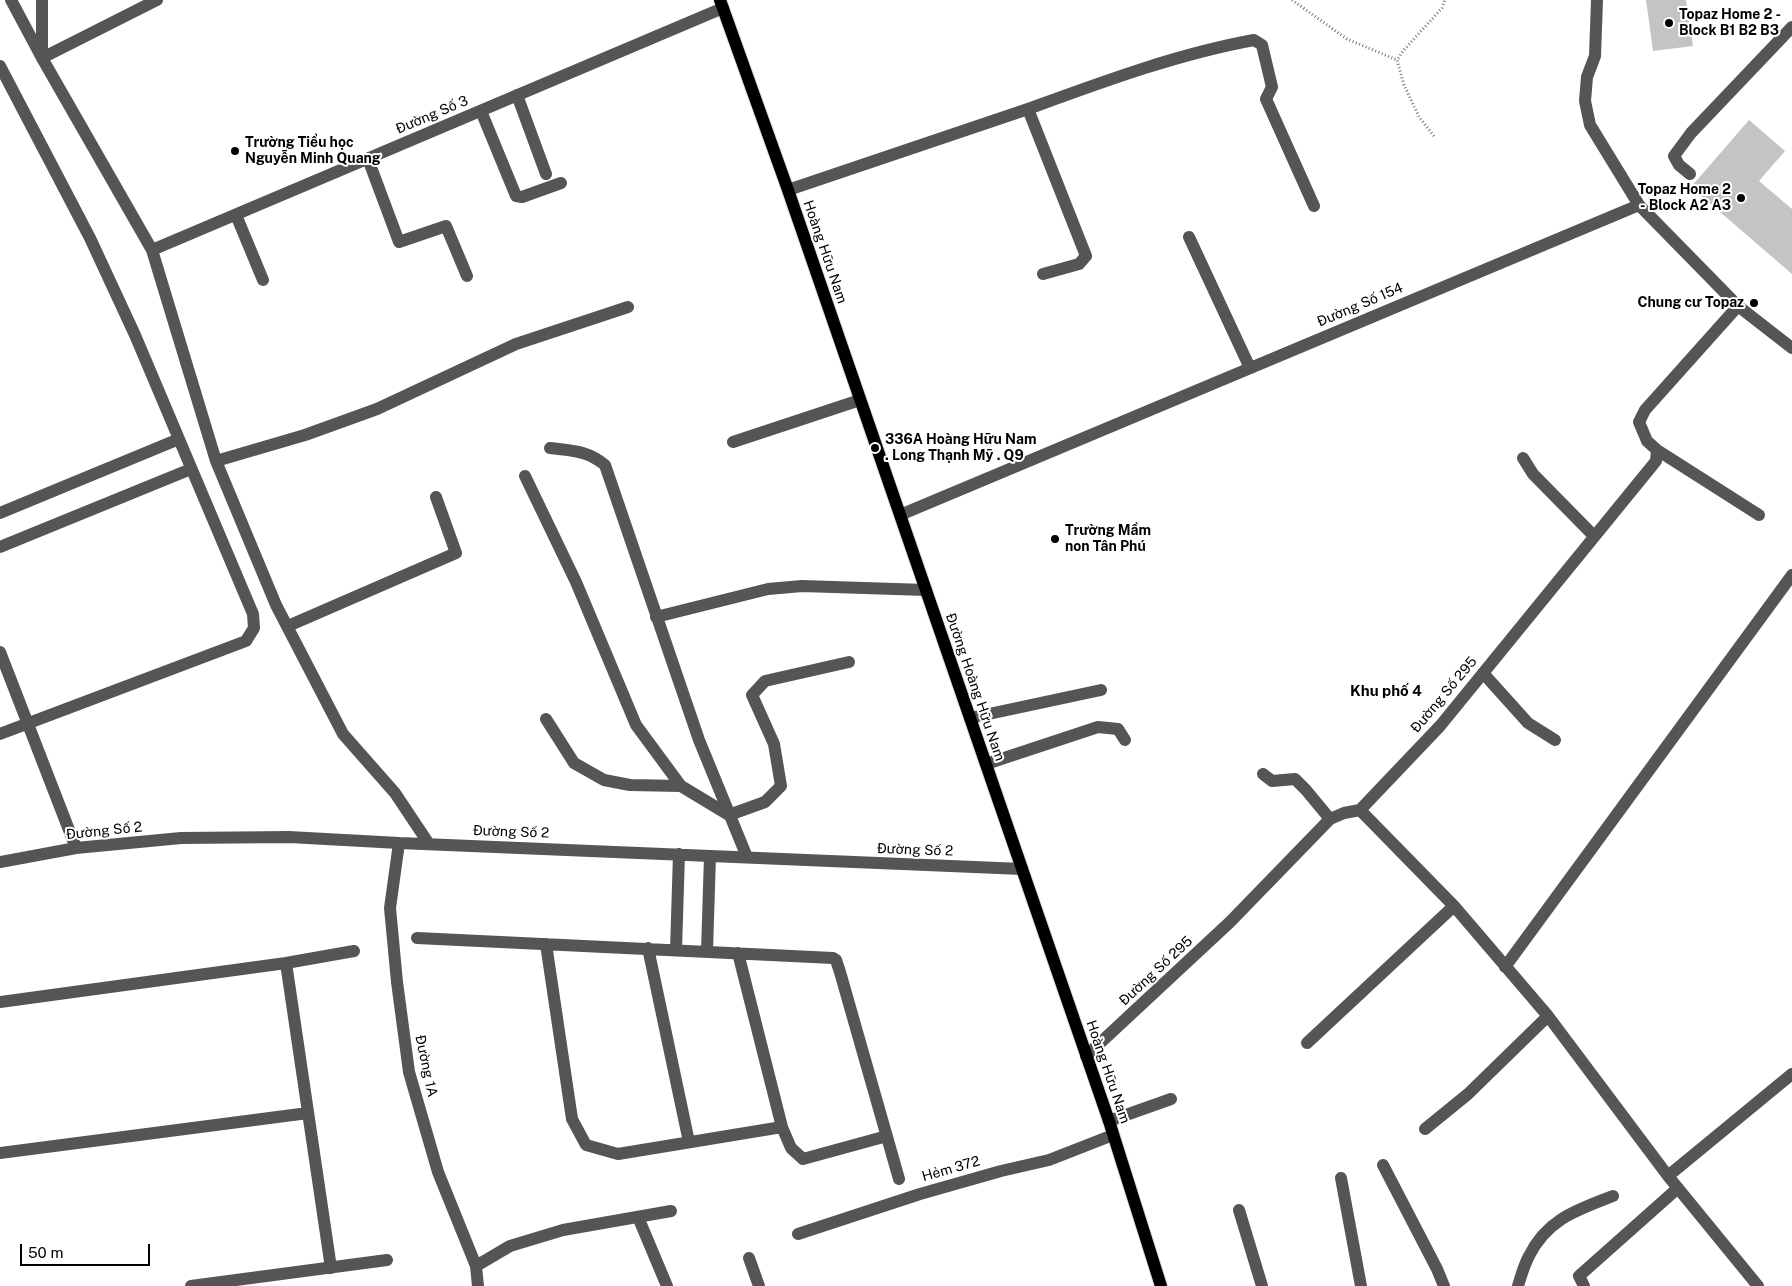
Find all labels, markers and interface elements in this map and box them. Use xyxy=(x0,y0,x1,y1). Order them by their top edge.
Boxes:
place label: Topaz Home 2 - Block B1 B2 B3 xyxy=(1679,7,1781,40)
marker: Topaz Home 2 - Block B1 B2 B3 xyxy=(1663,17,1675,29)
street label: Đường Số 3 xyxy=(393,92,471,138)
place label: Trường Tiểu học Nguyễn Minh Quang xyxy=(245,135,381,168)
marker: Trường Tiểu học Nguyễn Minh Quang xyxy=(229,145,241,157)
place label: Topaz Home 2 - Block A2 A3 xyxy=(1638,182,1731,214)
marker: Topaz Home 2 - Block A2 A3 xyxy=(1735,192,1747,204)
street label: Hoàng Hữu Nam xyxy=(799,198,851,306)
street label: Đường Số 154 xyxy=(1315,279,1405,331)
place label: Chung cư Topaz xyxy=(1637,295,1744,311)
marker: Chung cư Topaz xyxy=(1748,297,1760,309)
place label: 336A Hoàng Hữu Nam . Long Thạnh Mỹ . Q9 xyxy=(885,432,1036,464)
marker: 336A Hoàng Hữu Nam . Long Thạnh Mỹ . Q9 xyxy=(869,442,881,454)
place label: Trường Mầm non Tân Phú xyxy=(1065,523,1151,556)
marker: Trường Mầm non Tân Phú xyxy=(1049,533,1061,545)
street label: Đường Hoàng Hữu Nam xyxy=(942,611,1008,763)
street label: Đường Số 295 xyxy=(1407,654,1481,736)
district label: Khu phố 4 xyxy=(1350,682,1422,700)
street label: Đường Số 2 xyxy=(65,819,143,843)
street label: Đường Số 2 xyxy=(473,822,549,842)
street label: Đường Số 2 xyxy=(877,840,953,860)
street label: Đường Số 295 xyxy=(1116,933,1196,1009)
street label: Hoàng Hữu Nam xyxy=(1082,1018,1134,1126)
street label: Đường 1A xyxy=(411,1033,441,1099)
street label: Hẻm 372 xyxy=(920,1153,982,1185)
scale bar xyxy=(22,1234,152,1266)
text: 50 m xyxy=(28,1244,63,1261)

